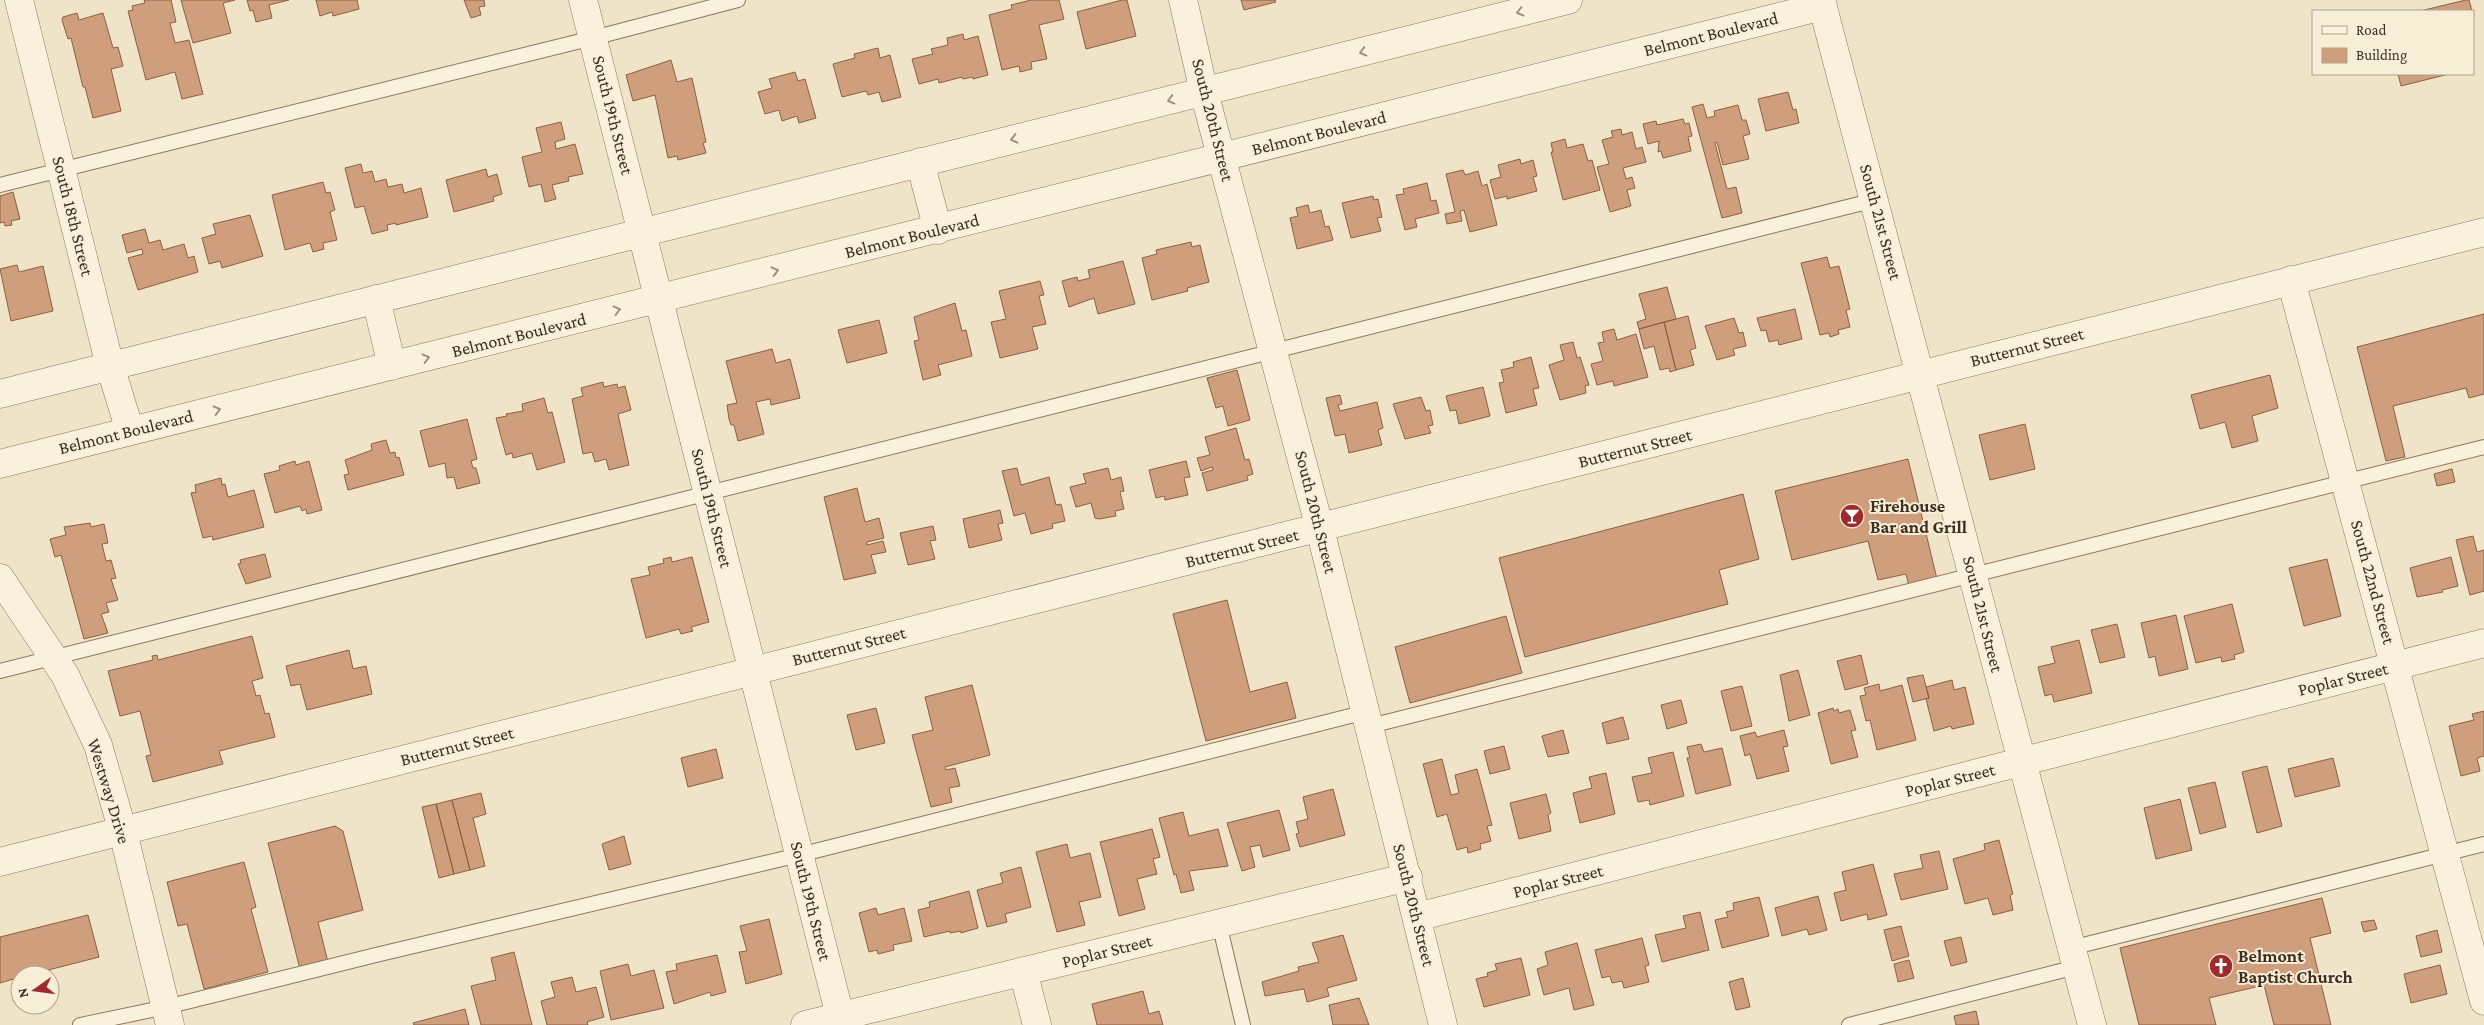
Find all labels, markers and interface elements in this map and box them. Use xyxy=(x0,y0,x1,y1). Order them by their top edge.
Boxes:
one-way arrow xyxy=(1516,6,1525,17)
street label: Belmont Boulevard xyxy=(1642,8,1781,60)
legend xyxy=(2312,10,2474,75)
text: Road xyxy=(2356,22,2387,38)
one-way arrow xyxy=(1358,46,1367,57)
text: Building xyxy=(2356,47,2407,64)
street label: South 19th Street xyxy=(589,53,638,178)
street label: South 20th Street xyxy=(1188,57,1238,184)
one-way arrow xyxy=(1167,94,1176,105)
street label: Belmont Boulevard xyxy=(1250,107,1389,159)
one-way arrow xyxy=(1009,133,1018,144)
street label: South 18th Street xyxy=(48,154,98,279)
street label: South 21st Street xyxy=(1856,162,1906,283)
street label: Belmont Boulevard xyxy=(843,210,982,262)
one-way arrow xyxy=(770,266,779,277)
one-way arrow xyxy=(613,306,621,316)
street label: Belmont Boulevard xyxy=(450,309,589,361)
street label: Butternut Street xyxy=(1968,323,2087,371)
one-way arrow xyxy=(421,353,430,364)
one-way arrow xyxy=(212,405,220,415)
street label: Belmont Boulevard xyxy=(57,406,196,458)
street label: Butternut Street xyxy=(1576,424,1695,472)
street label: South 19th Street xyxy=(688,446,737,571)
street label: South 20th Street xyxy=(1291,449,1341,576)
place label: Firehouse Bar and Grill xyxy=(1870,496,1967,537)
bar icon: Firehouse Bar and Grill xyxy=(1839,503,1865,529)
street label: South 22nd Street xyxy=(2347,518,2399,647)
street label: Butternut Street xyxy=(1183,524,1302,572)
street label: South 21st Street xyxy=(1959,554,2007,675)
street label: Butternut Street xyxy=(790,622,909,670)
street label: Poplar Street xyxy=(2296,658,2391,700)
street label: Butternut Street xyxy=(398,722,517,770)
street label: Westway Drive xyxy=(84,736,134,846)
street label: Poplar Street xyxy=(1903,759,1998,801)
street label: South 19th Street xyxy=(787,839,836,964)
street label: South 20th Street xyxy=(1389,842,1439,969)
street label: Poplar Street xyxy=(1511,860,1606,902)
street label: Poplar Street xyxy=(1060,930,1155,972)
place label: Belmont Baptist Church xyxy=(2238,946,2353,987)
church icon: Belmont Baptist Church xyxy=(2208,953,2234,979)
north arrow xyxy=(10,965,60,1015)
text: N xyxy=(13,986,31,1000)

